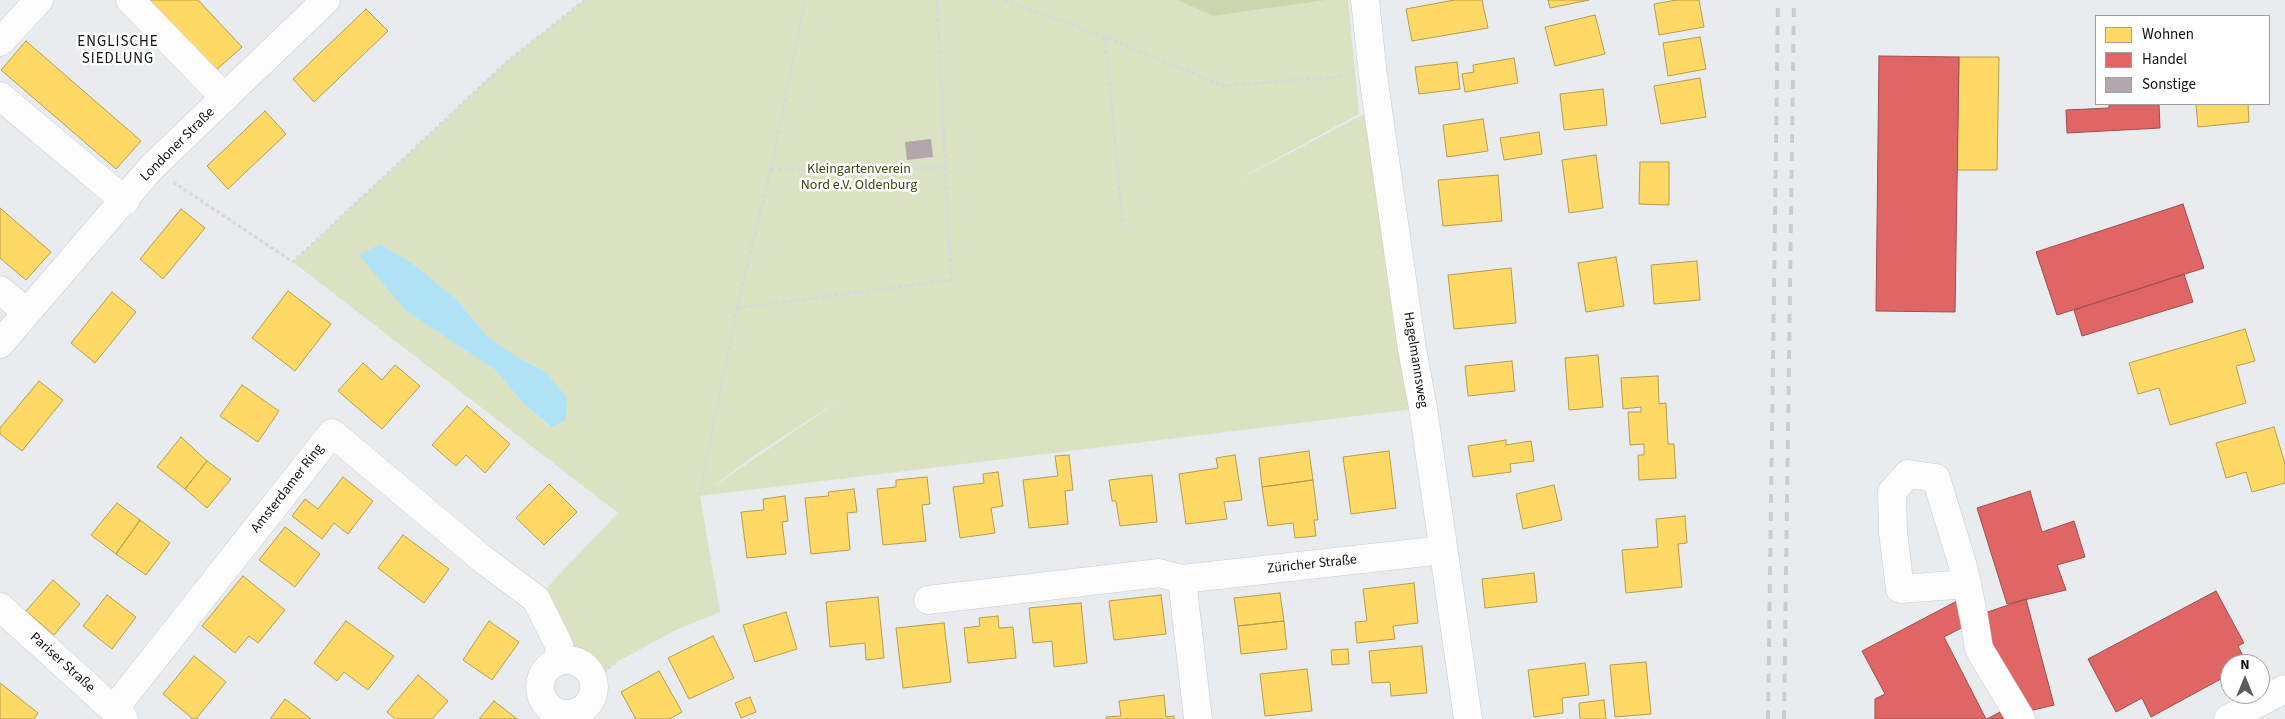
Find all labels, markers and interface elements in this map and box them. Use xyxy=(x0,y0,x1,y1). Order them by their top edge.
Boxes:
legend xyxy=(2095,15,2270,105)
text: Wohnen xyxy=(2142,24,2194,45)
district label: ENGLISCHE SIEDLUNG xyxy=(76,34,160,69)
text: Handel xyxy=(2142,49,2187,70)
text: Sonstige xyxy=(2142,74,2196,95)
street label: Londoner Straße xyxy=(137,104,219,186)
park label: Kleingartenverein Nord e.V. Oldenburg xyxy=(801,162,917,194)
street label: Hagelmannsweg xyxy=(1399,311,1431,409)
street label: Amsterdamer Ring xyxy=(248,441,328,537)
street label: Züricher Straße xyxy=(1266,552,1358,578)
street label: Pariser Straße xyxy=(26,629,98,697)
north arrow xyxy=(2220,654,2270,704)
text: N xyxy=(2240,655,2250,675)

